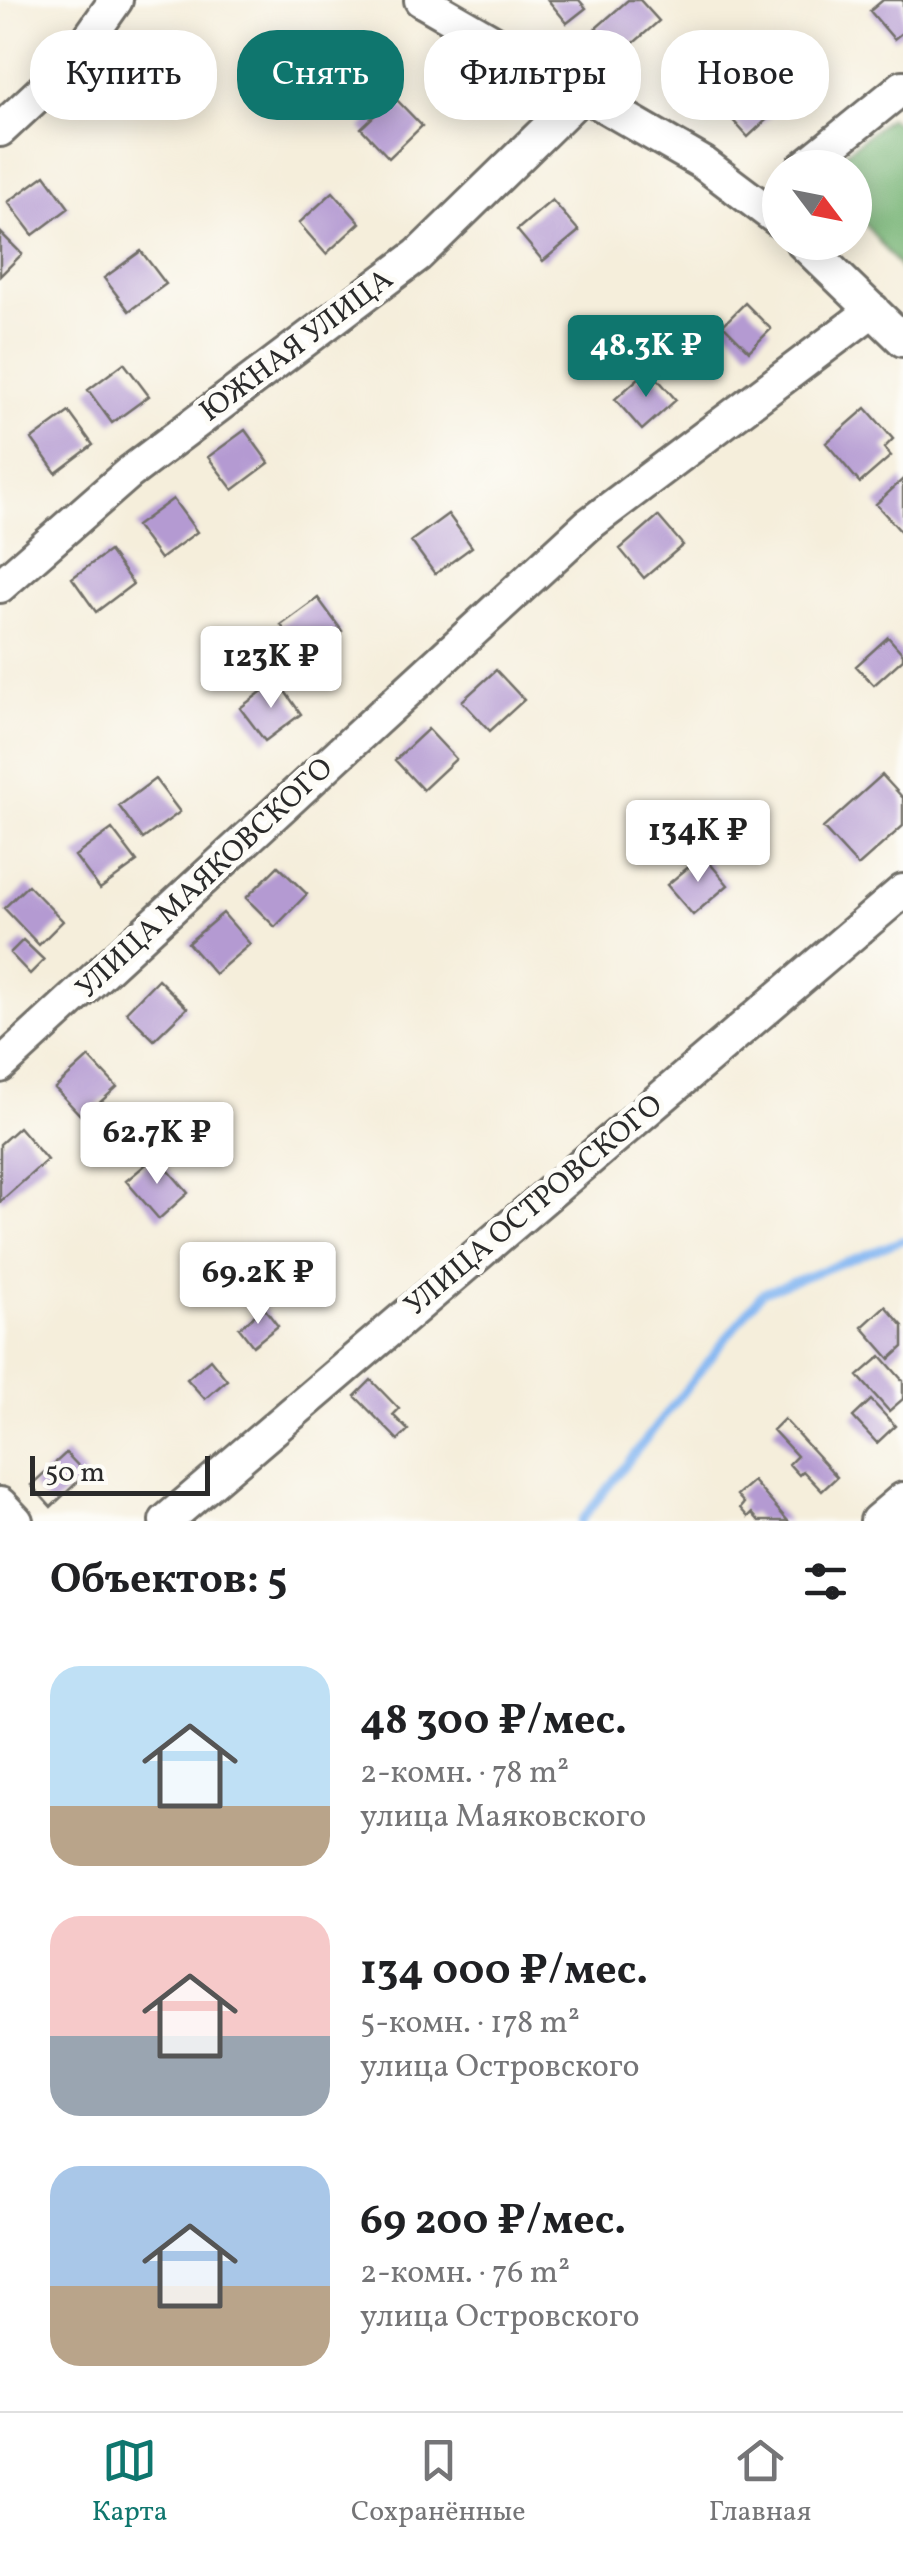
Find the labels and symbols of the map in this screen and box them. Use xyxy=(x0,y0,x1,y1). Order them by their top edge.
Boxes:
north arrow xyxy=(762,150,872,260)
street label: ЮЖНАЯ УЛИЦА xyxy=(192,259,402,433)
pin: 48.3K ₽ xyxy=(554,315,738,400)
pin: 123K ₽ xyxy=(190,626,352,711)
street label: УЛИЦА МАЯКОВСКОГО xyxy=(67,749,343,1009)
pin: 134K ₽ xyxy=(617,800,779,885)
street label: УЛИЦА ОСТРОВСКОГО xyxy=(396,1085,672,1327)
pin: 62.7K ₽ xyxy=(65,1102,249,1187)
pin: 69.2K ₽ xyxy=(166,1242,350,1327)
scale bar xyxy=(30,1451,210,1496)

